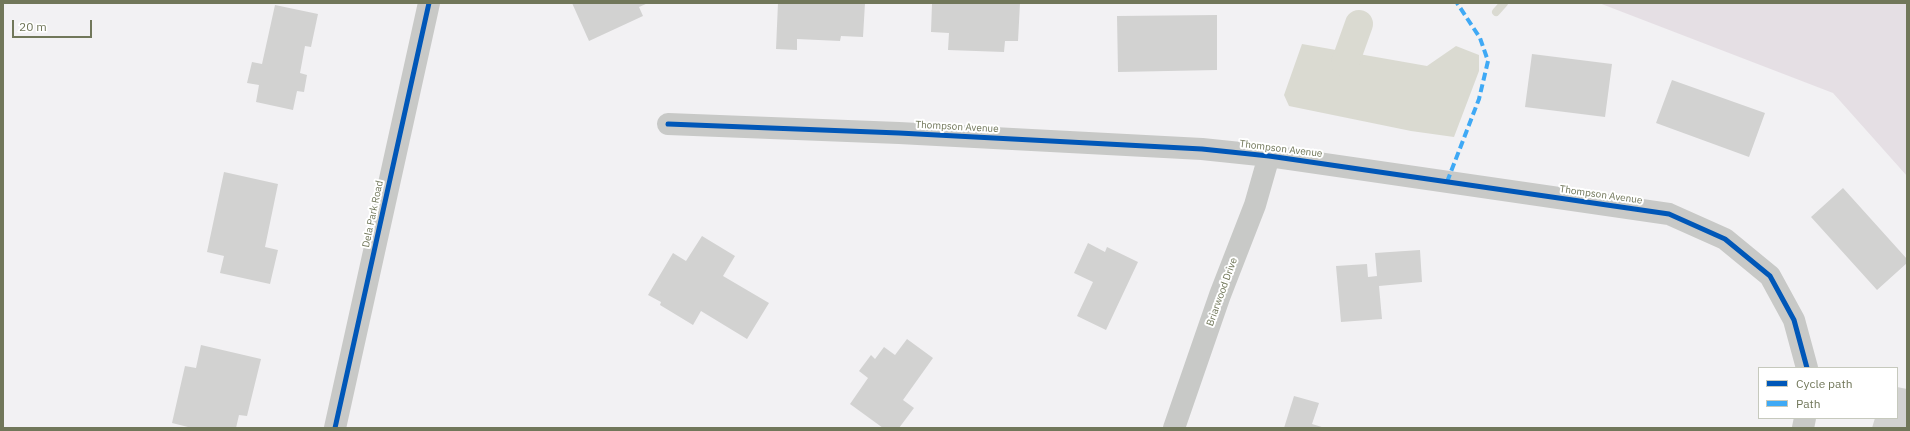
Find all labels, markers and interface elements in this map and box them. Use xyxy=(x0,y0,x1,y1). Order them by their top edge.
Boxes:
scale bar xyxy=(14,12,94,38)
text: 20 m xyxy=(19,19,47,34)
street label: Thompson Avenue xyxy=(915,119,999,135)
street label: Thompson Avenue xyxy=(1239,138,1323,160)
street label: Dela Park Road xyxy=(360,179,386,249)
street label: Thompson Avenue xyxy=(1559,183,1643,207)
street label: Briarwood Drive xyxy=(1204,256,1240,328)
legend xyxy=(1758,367,1898,419)
text: Cycle path xyxy=(1796,376,1853,391)
text: Path xyxy=(1796,396,1821,411)

